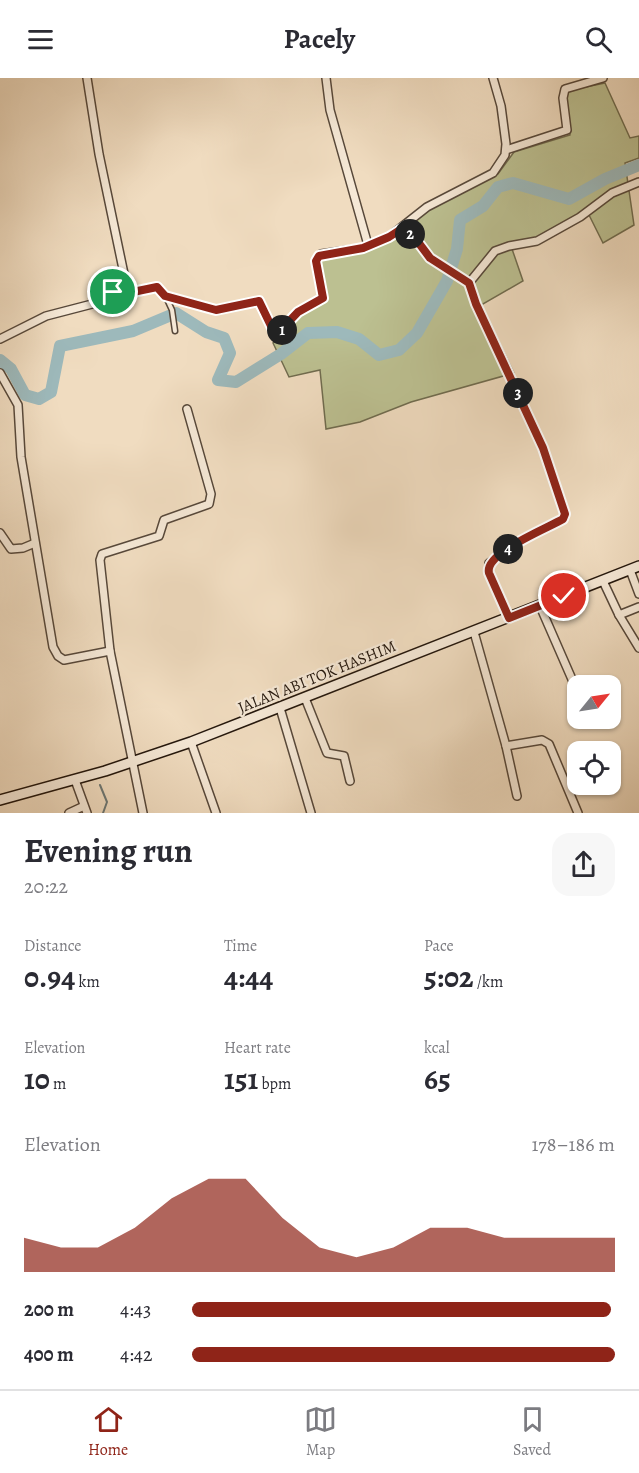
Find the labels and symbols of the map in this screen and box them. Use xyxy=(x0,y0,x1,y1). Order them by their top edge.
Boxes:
pin: 2 xyxy=(395,219,425,249)
pin xyxy=(87,266,138,317)
pin: 1 xyxy=(267,315,297,345)
pin: 3 xyxy=(503,378,533,408)
pin: 4 xyxy=(493,534,523,564)
pin xyxy=(538,570,589,621)
street label: JALAN ABI TOK HASHIM xyxy=(235,635,399,719)
north arrow xyxy=(567,675,621,729)

